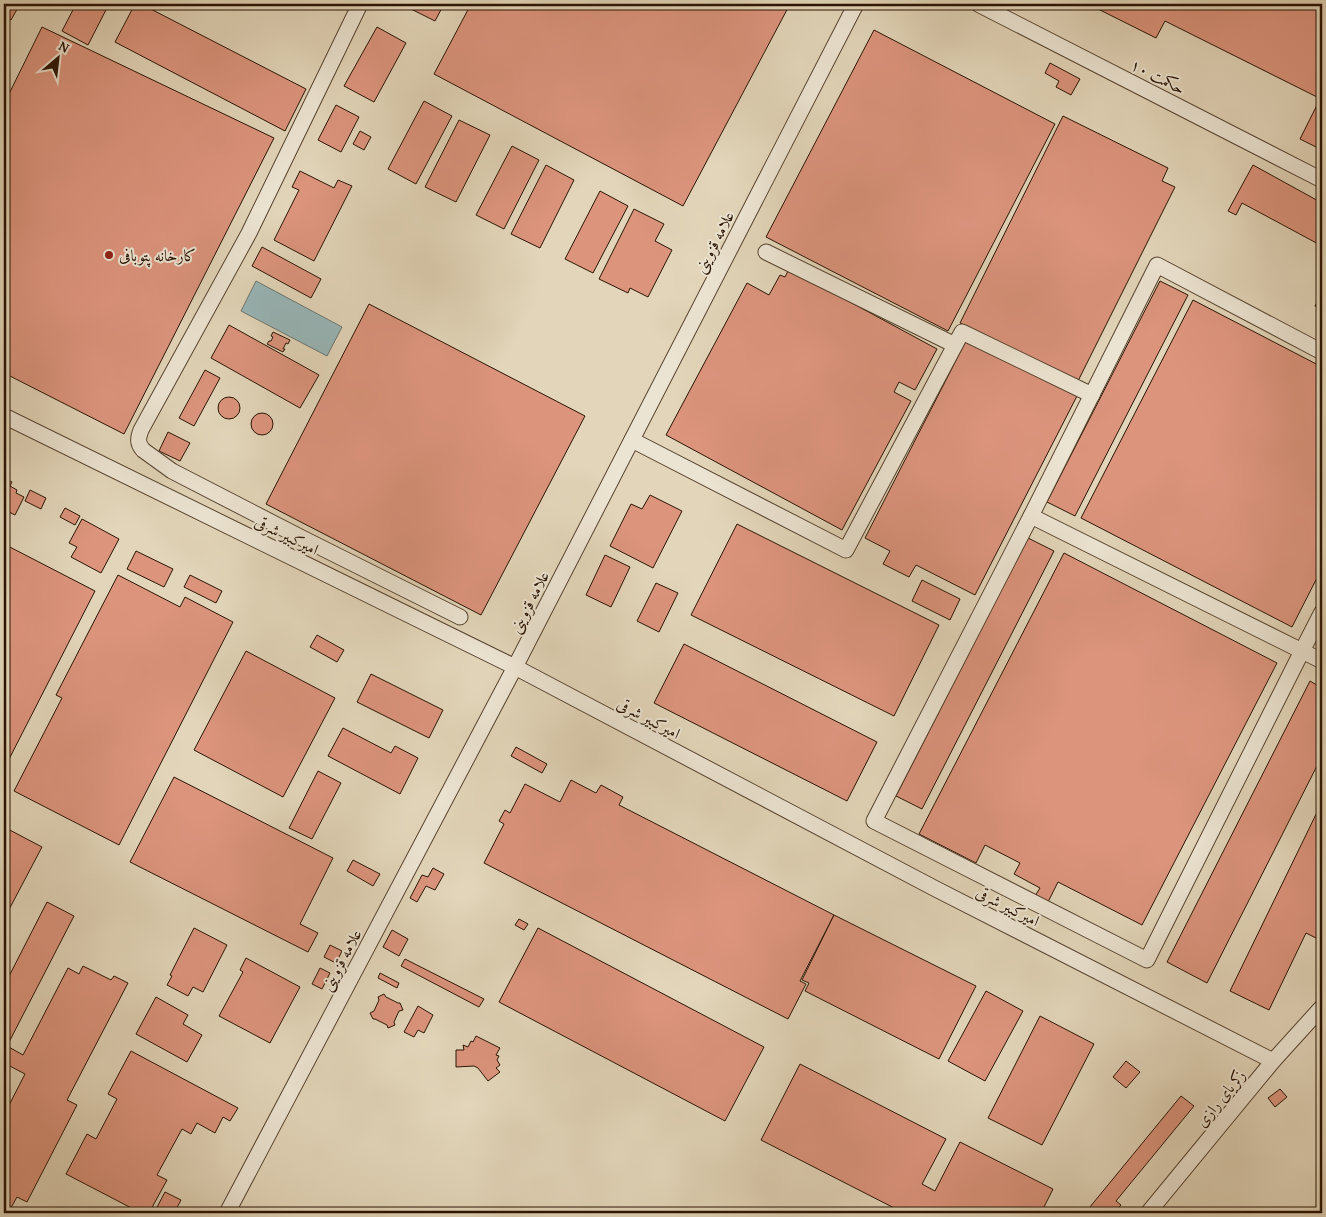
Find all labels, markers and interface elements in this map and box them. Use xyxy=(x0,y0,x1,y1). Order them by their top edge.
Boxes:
north arrow xyxy=(32,32,82,82)
text: N xyxy=(55,35,73,58)
street label: حکمت ۱۰ xyxy=(1126,52,1190,100)
street label: علامه قزوینی xyxy=(688,207,740,277)
place label: کارخانه پتوبافی xyxy=(119,243,196,268)
marker: کارخانه پتوبافی xyxy=(103,249,115,261)
street label: امیرکبیر شرقی xyxy=(251,509,323,561)
street label: علامه قزوینی xyxy=(503,567,555,637)
street label: امیرکبیر شرقی xyxy=(613,691,685,745)
street label: امیرکبیر شرقی xyxy=(972,880,1044,932)
street label: علامه قزوینی xyxy=(315,925,367,995)
street label: زکریای رازی xyxy=(1189,1064,1251,1132)

